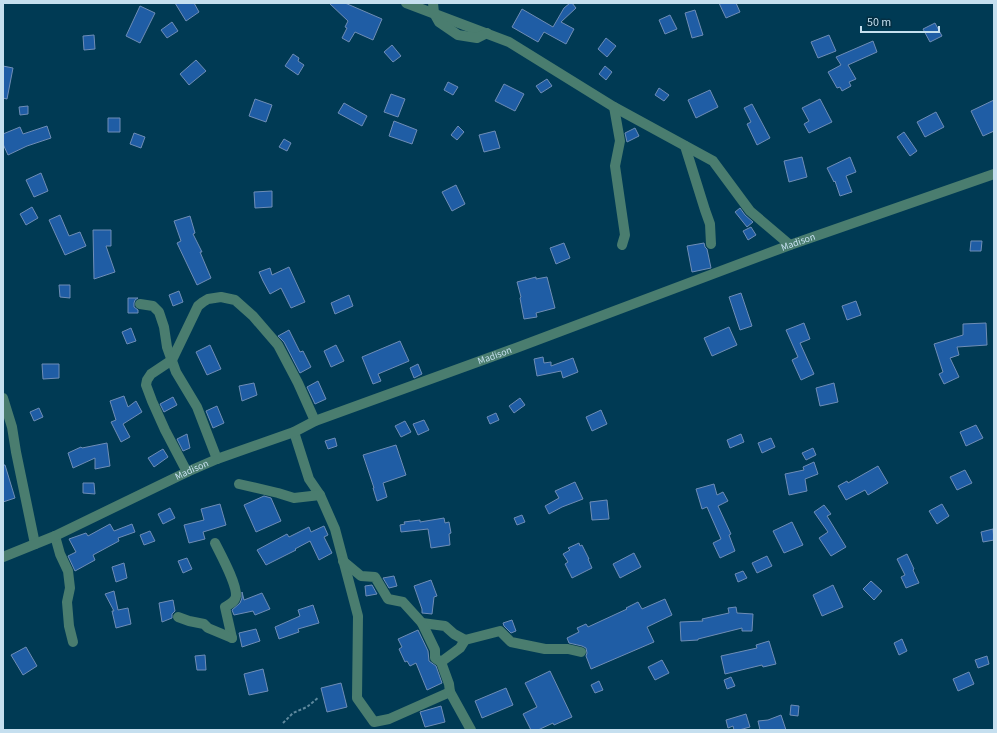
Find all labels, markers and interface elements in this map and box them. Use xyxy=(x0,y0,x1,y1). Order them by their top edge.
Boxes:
scale bar xyxy=(861,8,939,34)
text: 50 m xyxy=(867,14,891,31)
street label: Madison xyxy=(779,230,817,255)
street label: Madison xyxy=(476,343,514,368)
street label: Madison xyxy=(173,456,211,484)

